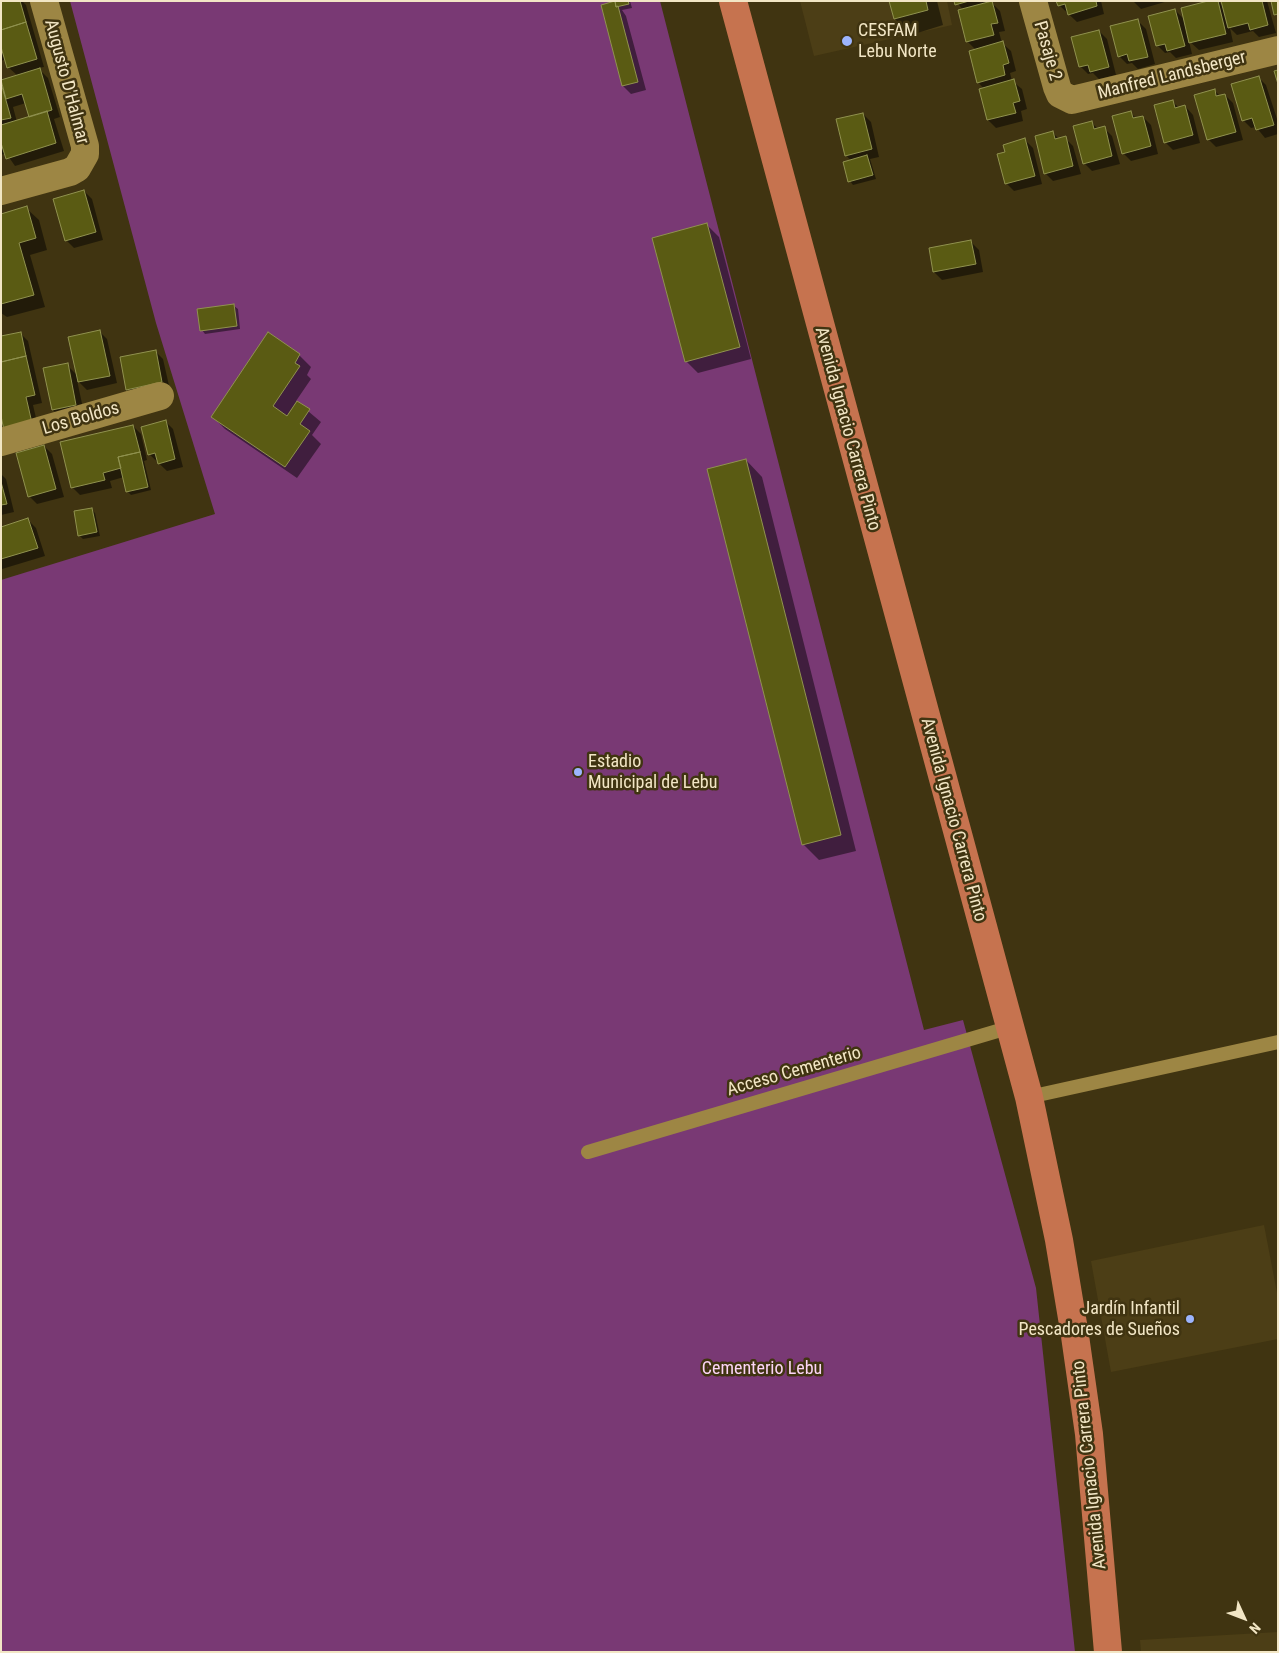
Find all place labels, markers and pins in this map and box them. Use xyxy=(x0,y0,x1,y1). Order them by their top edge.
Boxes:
place label: CESFAM Lebu Norte xyxy=(858,20,937,62)
marker: CESFAM Lebu Norte xyxy=(840,34,854,48)
place label: Estadio Municipal de Lebu xyxy=(588,751,717,794)
marker: Estadio Municipal de Lebu xyxy=(572,766,584,778)
place label: Jardín Infantil Pescadores de Sueños xyxy=(1019,1298,1180,1340)
marker: Jardín Infantil Pescadores de Sueños xyxy=(1184,1313,1196,1325)

